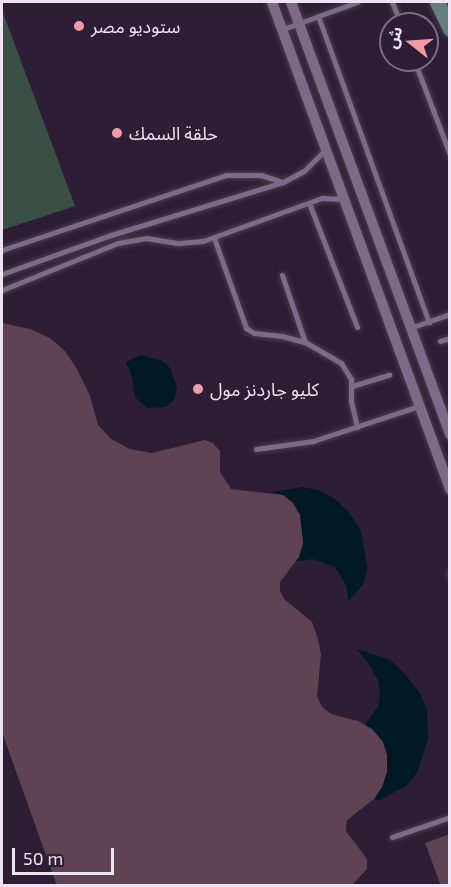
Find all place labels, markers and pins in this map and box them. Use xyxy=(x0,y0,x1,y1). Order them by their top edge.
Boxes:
place label: ستوديو مصر xyxy=(91,15,180,37)
marker: ستوديو مصر xyxy=(72,19,86,33)
place label: حلقة السمك xyxy=(129,122,218,144)
marker: حلقة السمك xyxy=(110,126,124,140)
place label: كليو جاردنز مول xyxy=(210,378,319,400)
marker: كليو جاردنز مول xyxy=(191,382,205,396)

